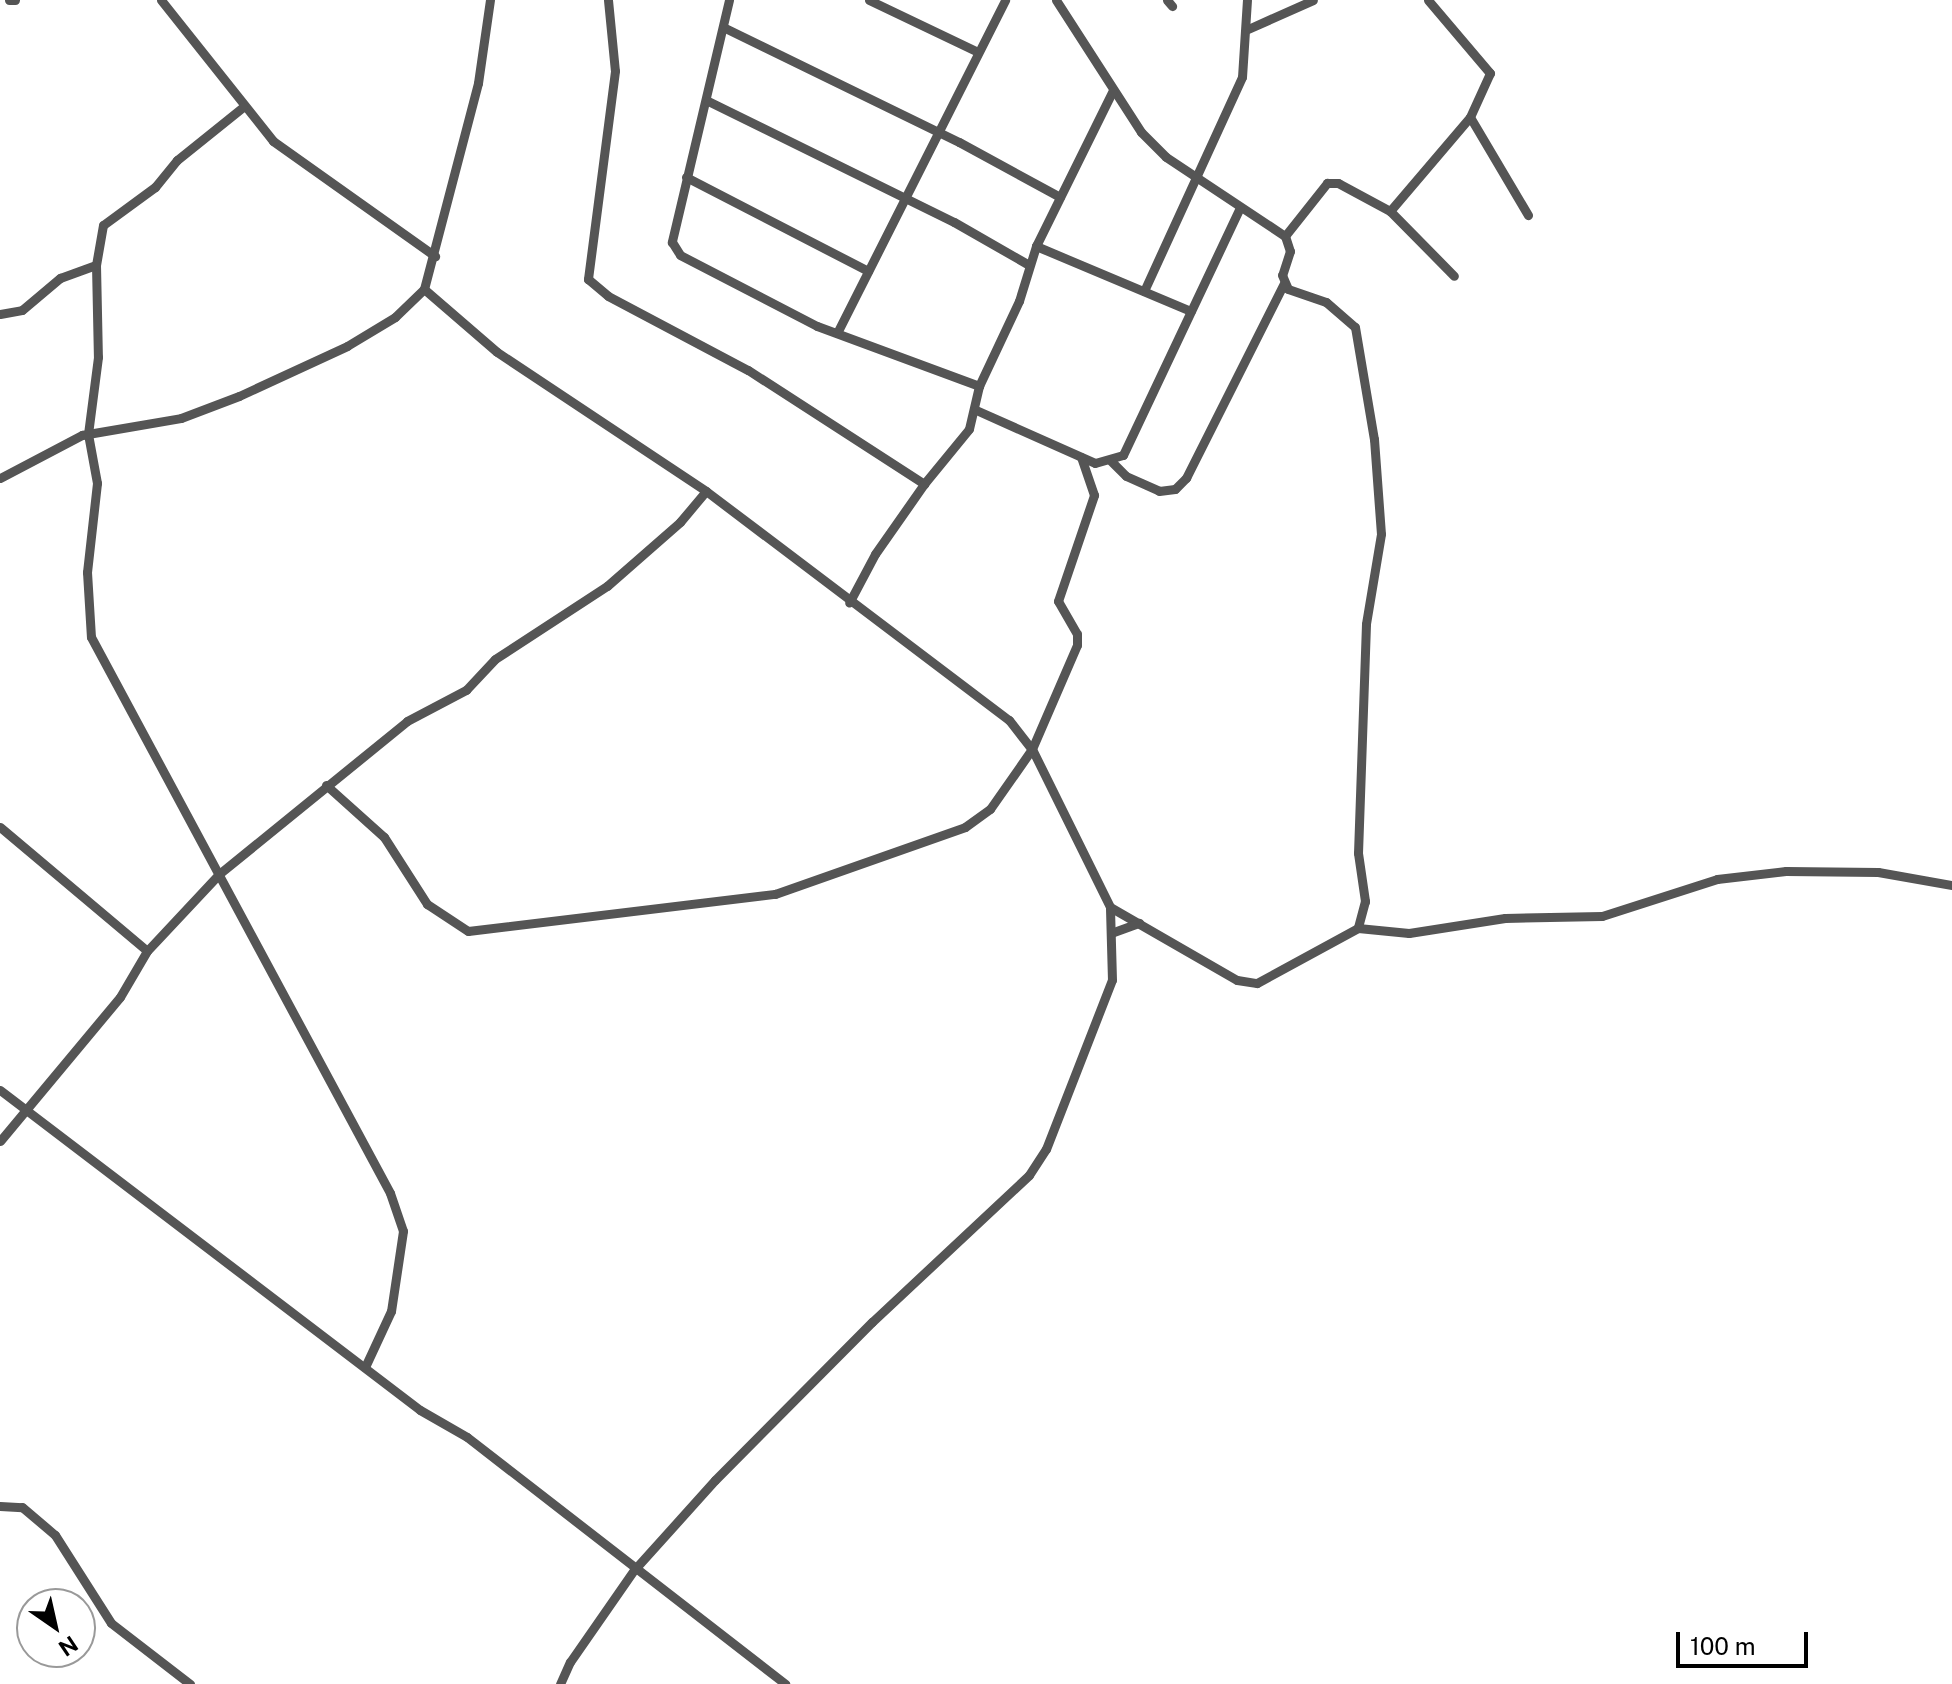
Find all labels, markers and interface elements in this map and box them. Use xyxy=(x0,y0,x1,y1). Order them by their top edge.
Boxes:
north arrow xyxy=(16,1588,96,1668)
scale bar xyxy=(1680,1616,1812,1666)
text: N xyxy=(54,1631,83,1662)
text: 100 m xyxy=(1690,1632,1756,1660)

